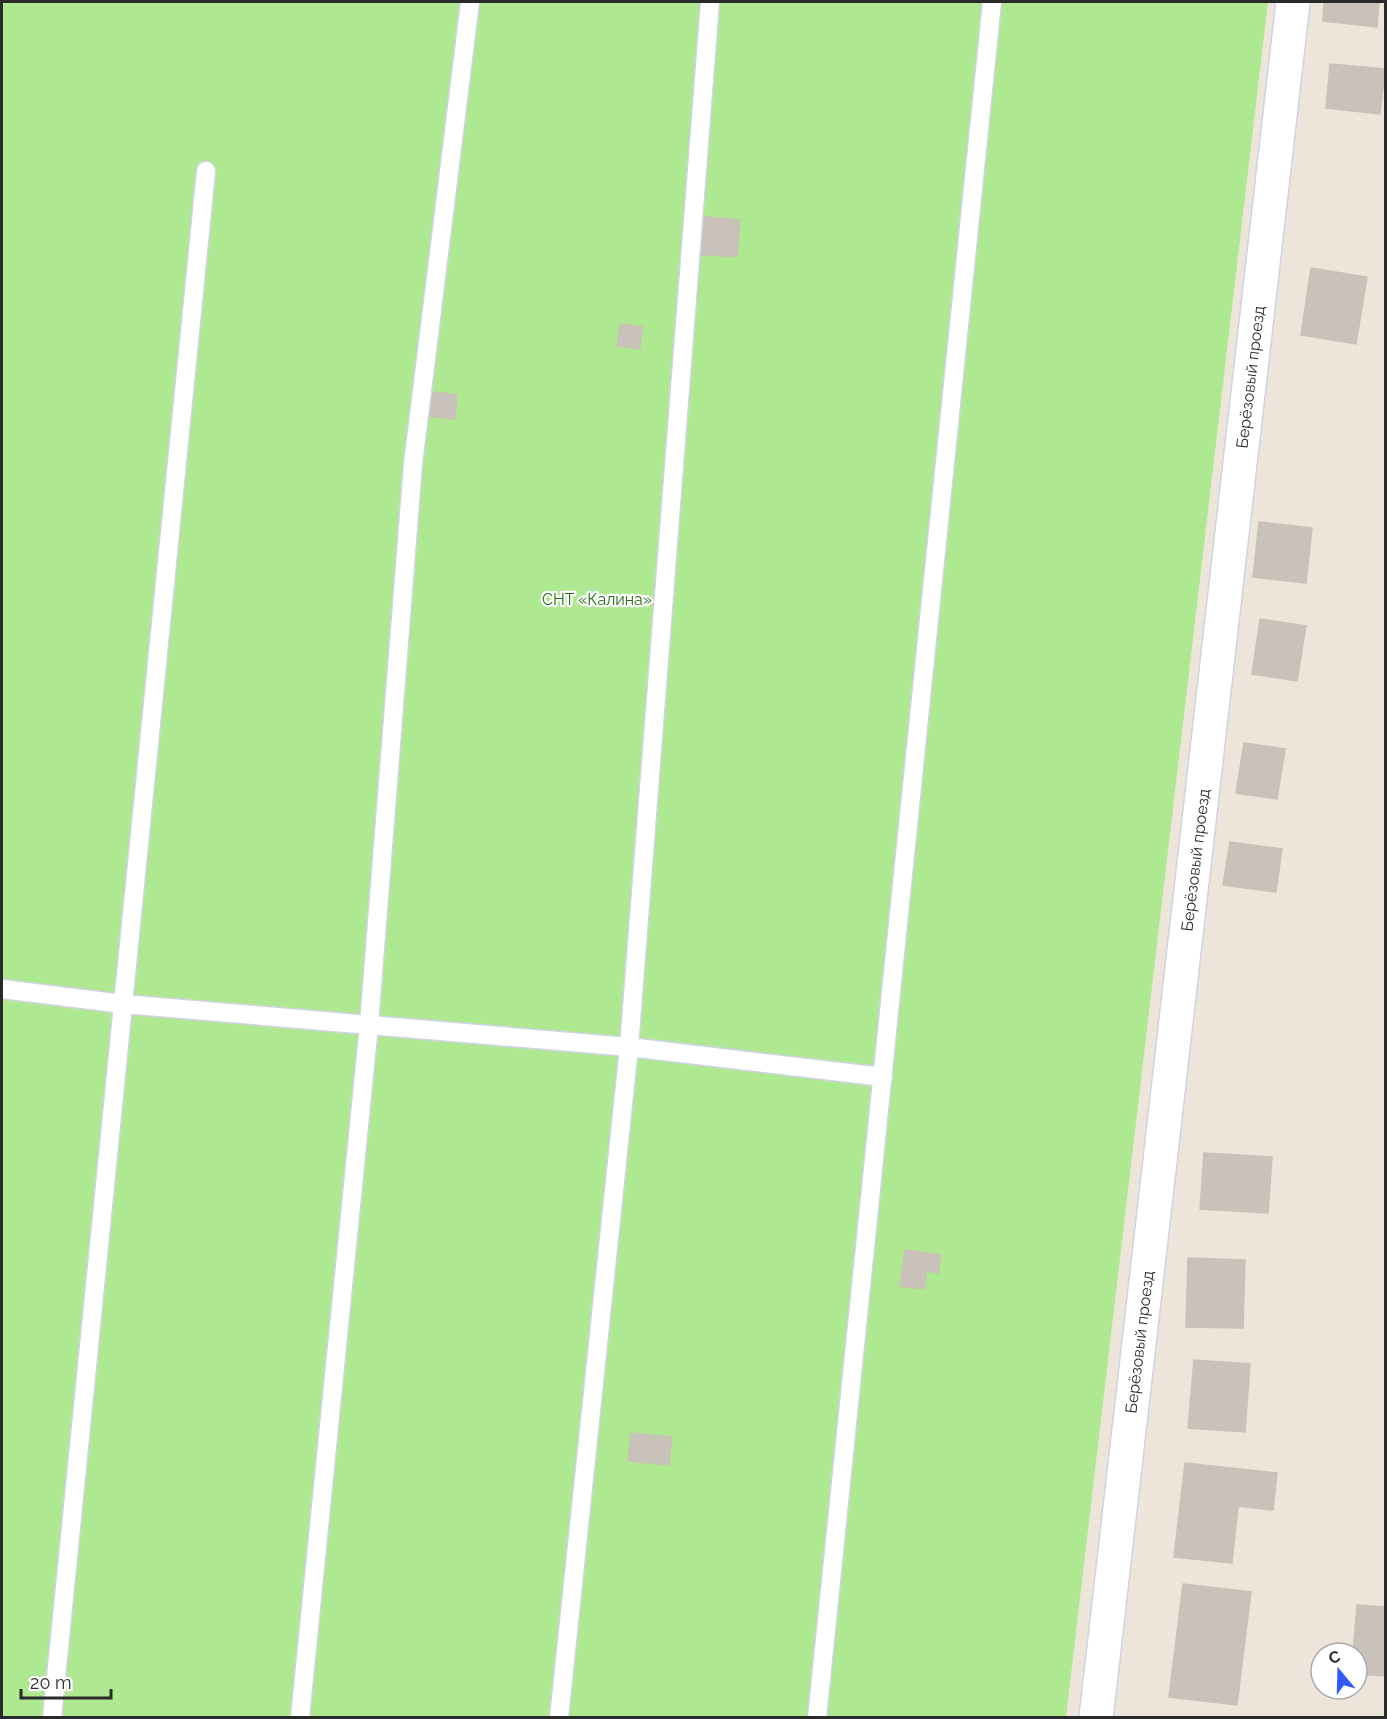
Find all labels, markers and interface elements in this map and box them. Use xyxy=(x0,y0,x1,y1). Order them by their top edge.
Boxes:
street label: Берёзовый проезд xyxy=(1232,305,1269,449)
park label: СНТ «Калина» xyxy=(542,590,652,609)
street label: Берёзовый проезд xyxy=(1177,788,1214,932)
street label: Берёзовый проезд xyxy=(1121,1270,1158,1414)
north arrow xyxy=(1309,1641,1369,1701)
text: С xyxy=(1326,1647,1343,1668)
scale bar xyxy=(21,1662,111,1700)
text: 20 m xyxy=(30,1672,72,1693)

